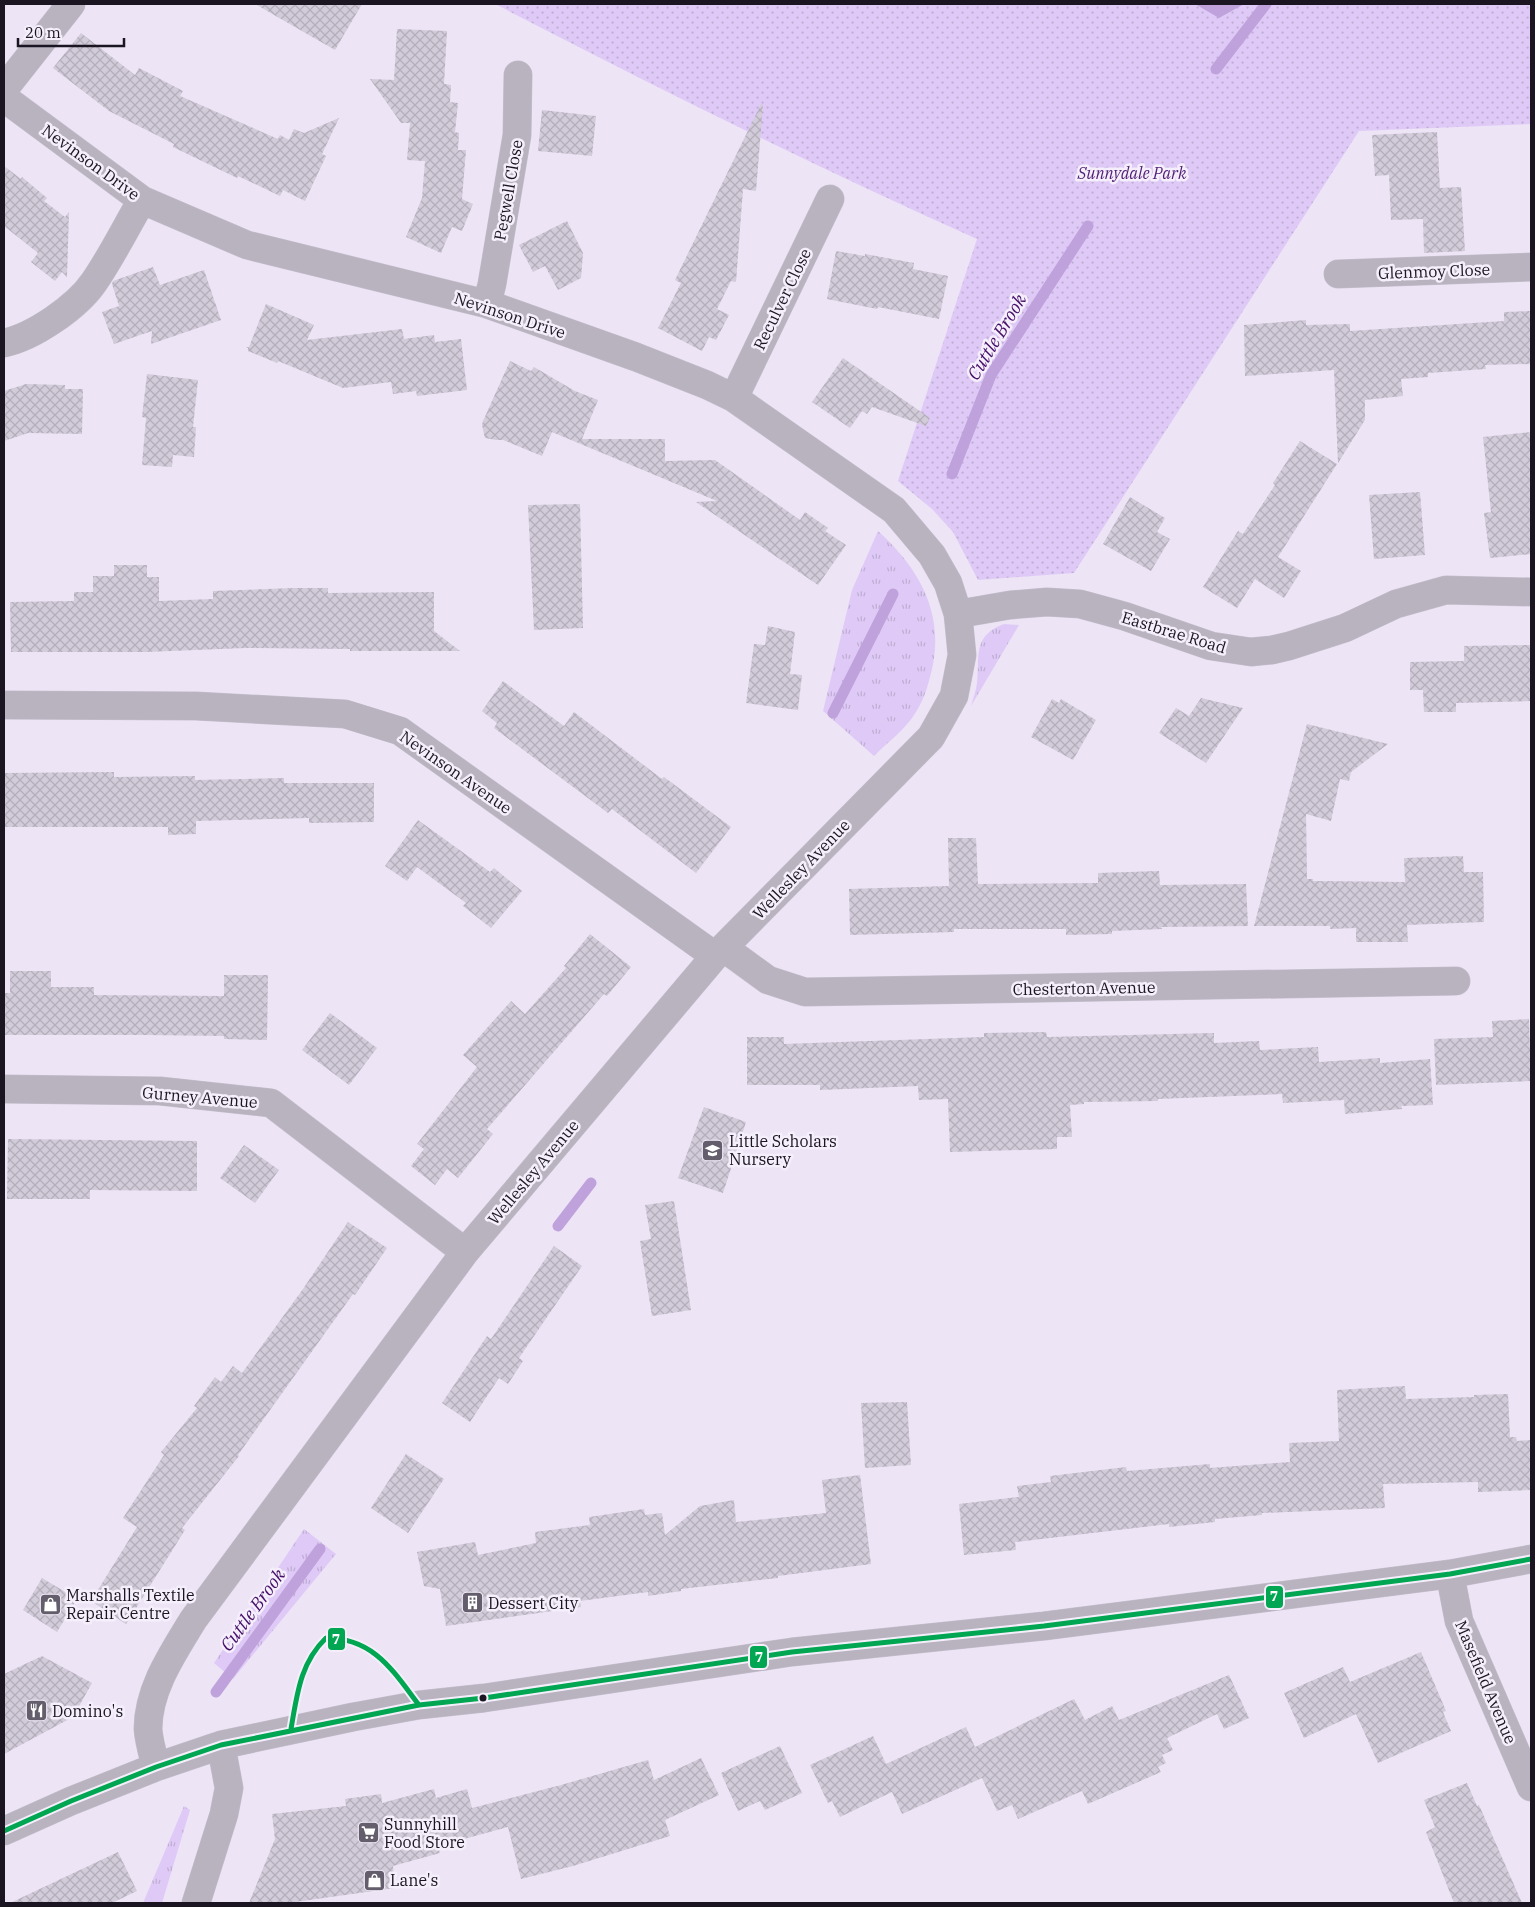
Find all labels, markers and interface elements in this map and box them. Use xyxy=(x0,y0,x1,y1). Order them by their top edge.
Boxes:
scale bar xyxy=(18,15,124,47)
text: 20 m xyxy=(25,23,61,42)
street label: Nevinson Drive xyxy=(38,120,144,204)
street label: Pegwell Close xyxy=(489,138,527,242)
park label: Sunnydale Park xyxy=(1077,163,1187,183)
street label: Reculver Close xyxy=(749,245,815,353)
street label: Glenmoy Close xyxy=(1378,259,1490,283)
street label: Nevinson Drive xyxy=(452,288,568,342)
water label: Cuttle Brook xyxy=(962,289,1031,384)
street label: Eastbrae Road xyxy=(1119,607,1229,657)
street label: Nevinson Avenue xyxy=(396,726,516,818)
street label: Wellesley Avenue xyxy=(748,815,854,923)
street label: Chesterton Avenue xyxy=(1012,977,1156,999)
street label: Gurney Avenue xyxy=(141,1082,259,1112)
street label: Wellesley Avenue xyxy=(483,1115,583,1229)
place label: Little Scholars Nursery xyxy=(729,1131,837,1169)
school or university icon: Little Scholars Nursery xyxy=(701,1138,725,1162)
water label: Cuttle Brook xyxy=(215,1564,290,1655)
place label: Marshalls Textile Repair Centre xyxy=(66,1585,195,1623)
line badge: 7 xyxy=(1265,1585,1284,1609)
text: 7 xyxy=(1270,1587,1278,1605)
building icon: Dessert City xyxy=(460,1591,484,1615)
shop icon: Marshalls Textile Repair Centre xyxy=(38,1592,62,1616)
place label: Dessert City xyxy=(488,1593,579,1613)
street label: Masefield Avenue xyxy=(1451,1617,1521,1747)
line badge: 7 xyxy=(327,1627,346,1651)
text: 7 xyxy=(332,1630,340,1648)
line badge: 7 xyxy=(749,1645,768,1669)
text: 7 xyxy=(755,1648,763,1666)
unlabelled marker xyxy=(478,1693,488,1703)
restaurant icon: Domino's xyxy=(24,1699,48,1723)
place label: Domino's xyxy=(52,1701,123,1721)
place label: Sunnyhill Food Store xyxy=(384,1814,465,1852)
supermarket icon: Sunnyhill Food Store xyxy=(356,1821,380,1845)
shop icon: Lane's xyxy=(362,1868,386,1892)
place label: Lane's xyxy=(390,1870,438,1890)

